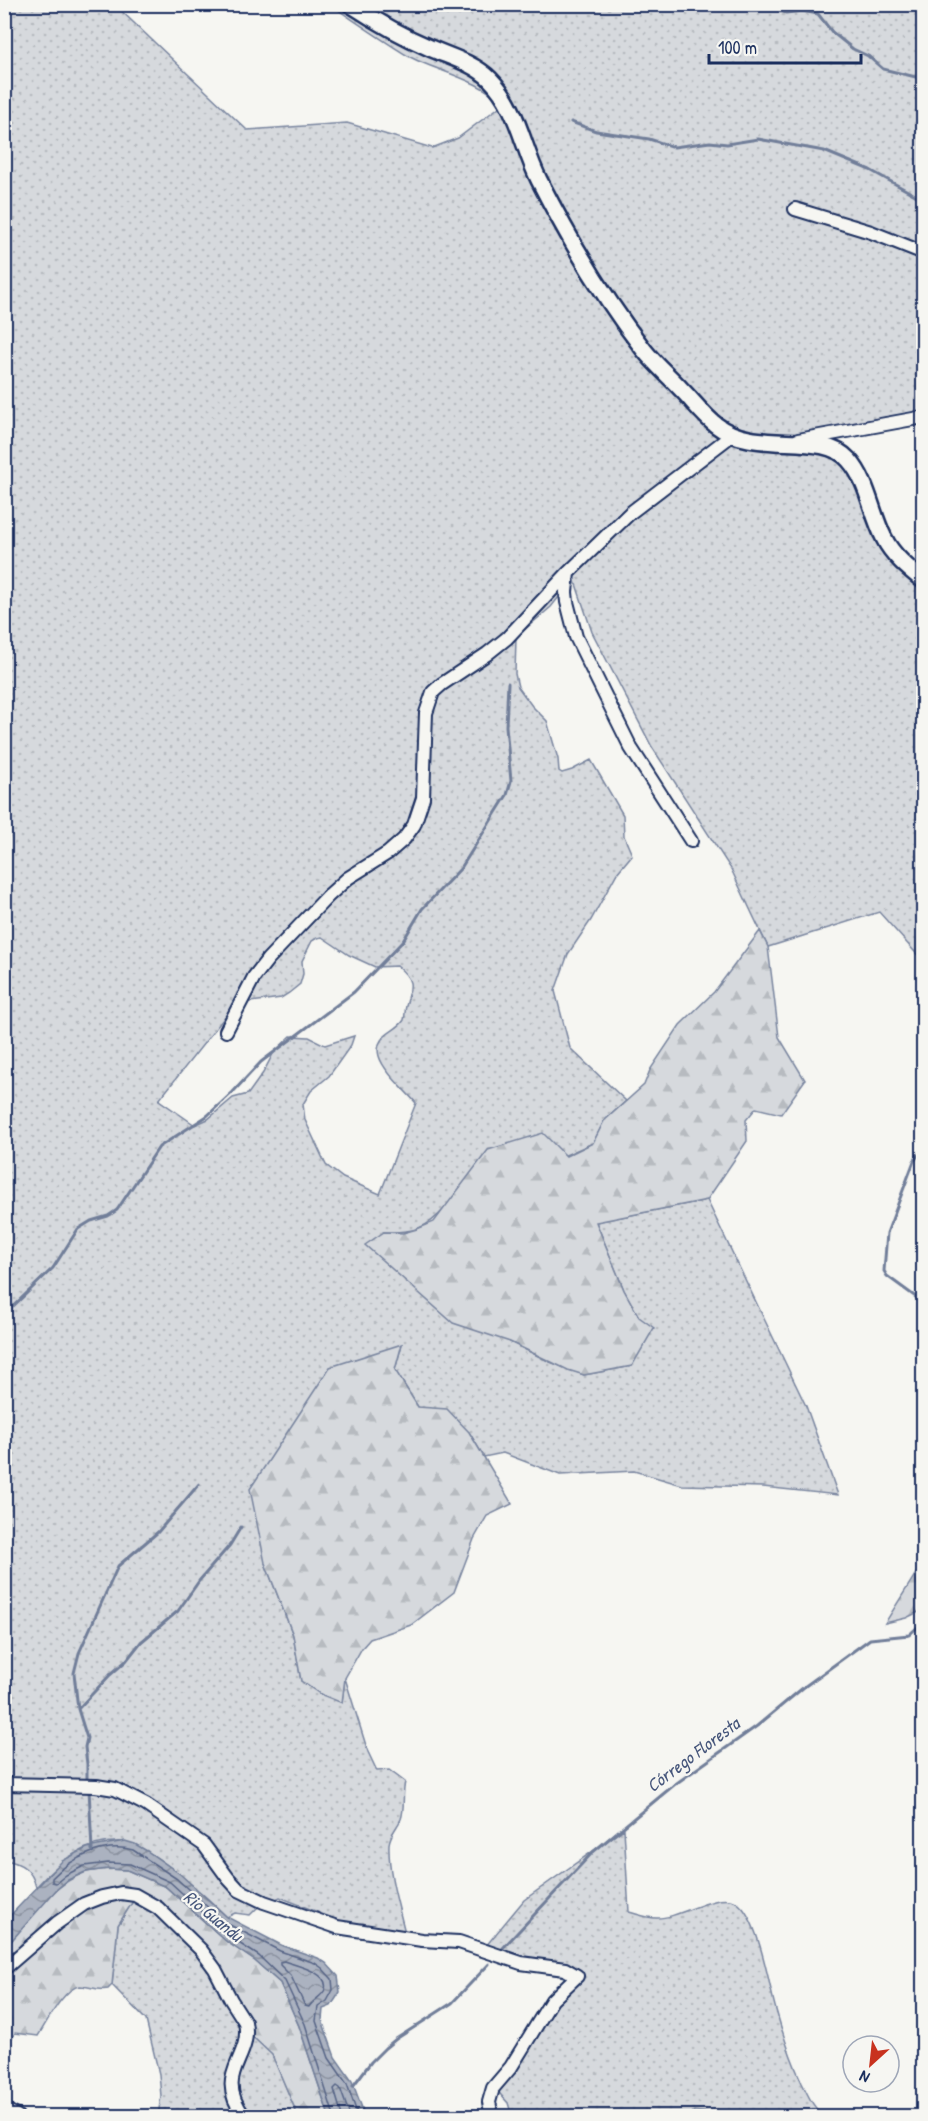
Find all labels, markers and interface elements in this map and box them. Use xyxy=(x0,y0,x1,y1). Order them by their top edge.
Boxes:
scale bar xyxy=(709,27,860,65)
text: 100 m xyxy=(718,35,757,60)
water label: Córrego Floresta xyxy=(641,1710,746,1798)
water label: Rio Guandu xyxy=(179,1884,249,1948)
north arrow xyxy=(841,2034,901,2094)
text: N xyxy=(855,2065,873,2089)

